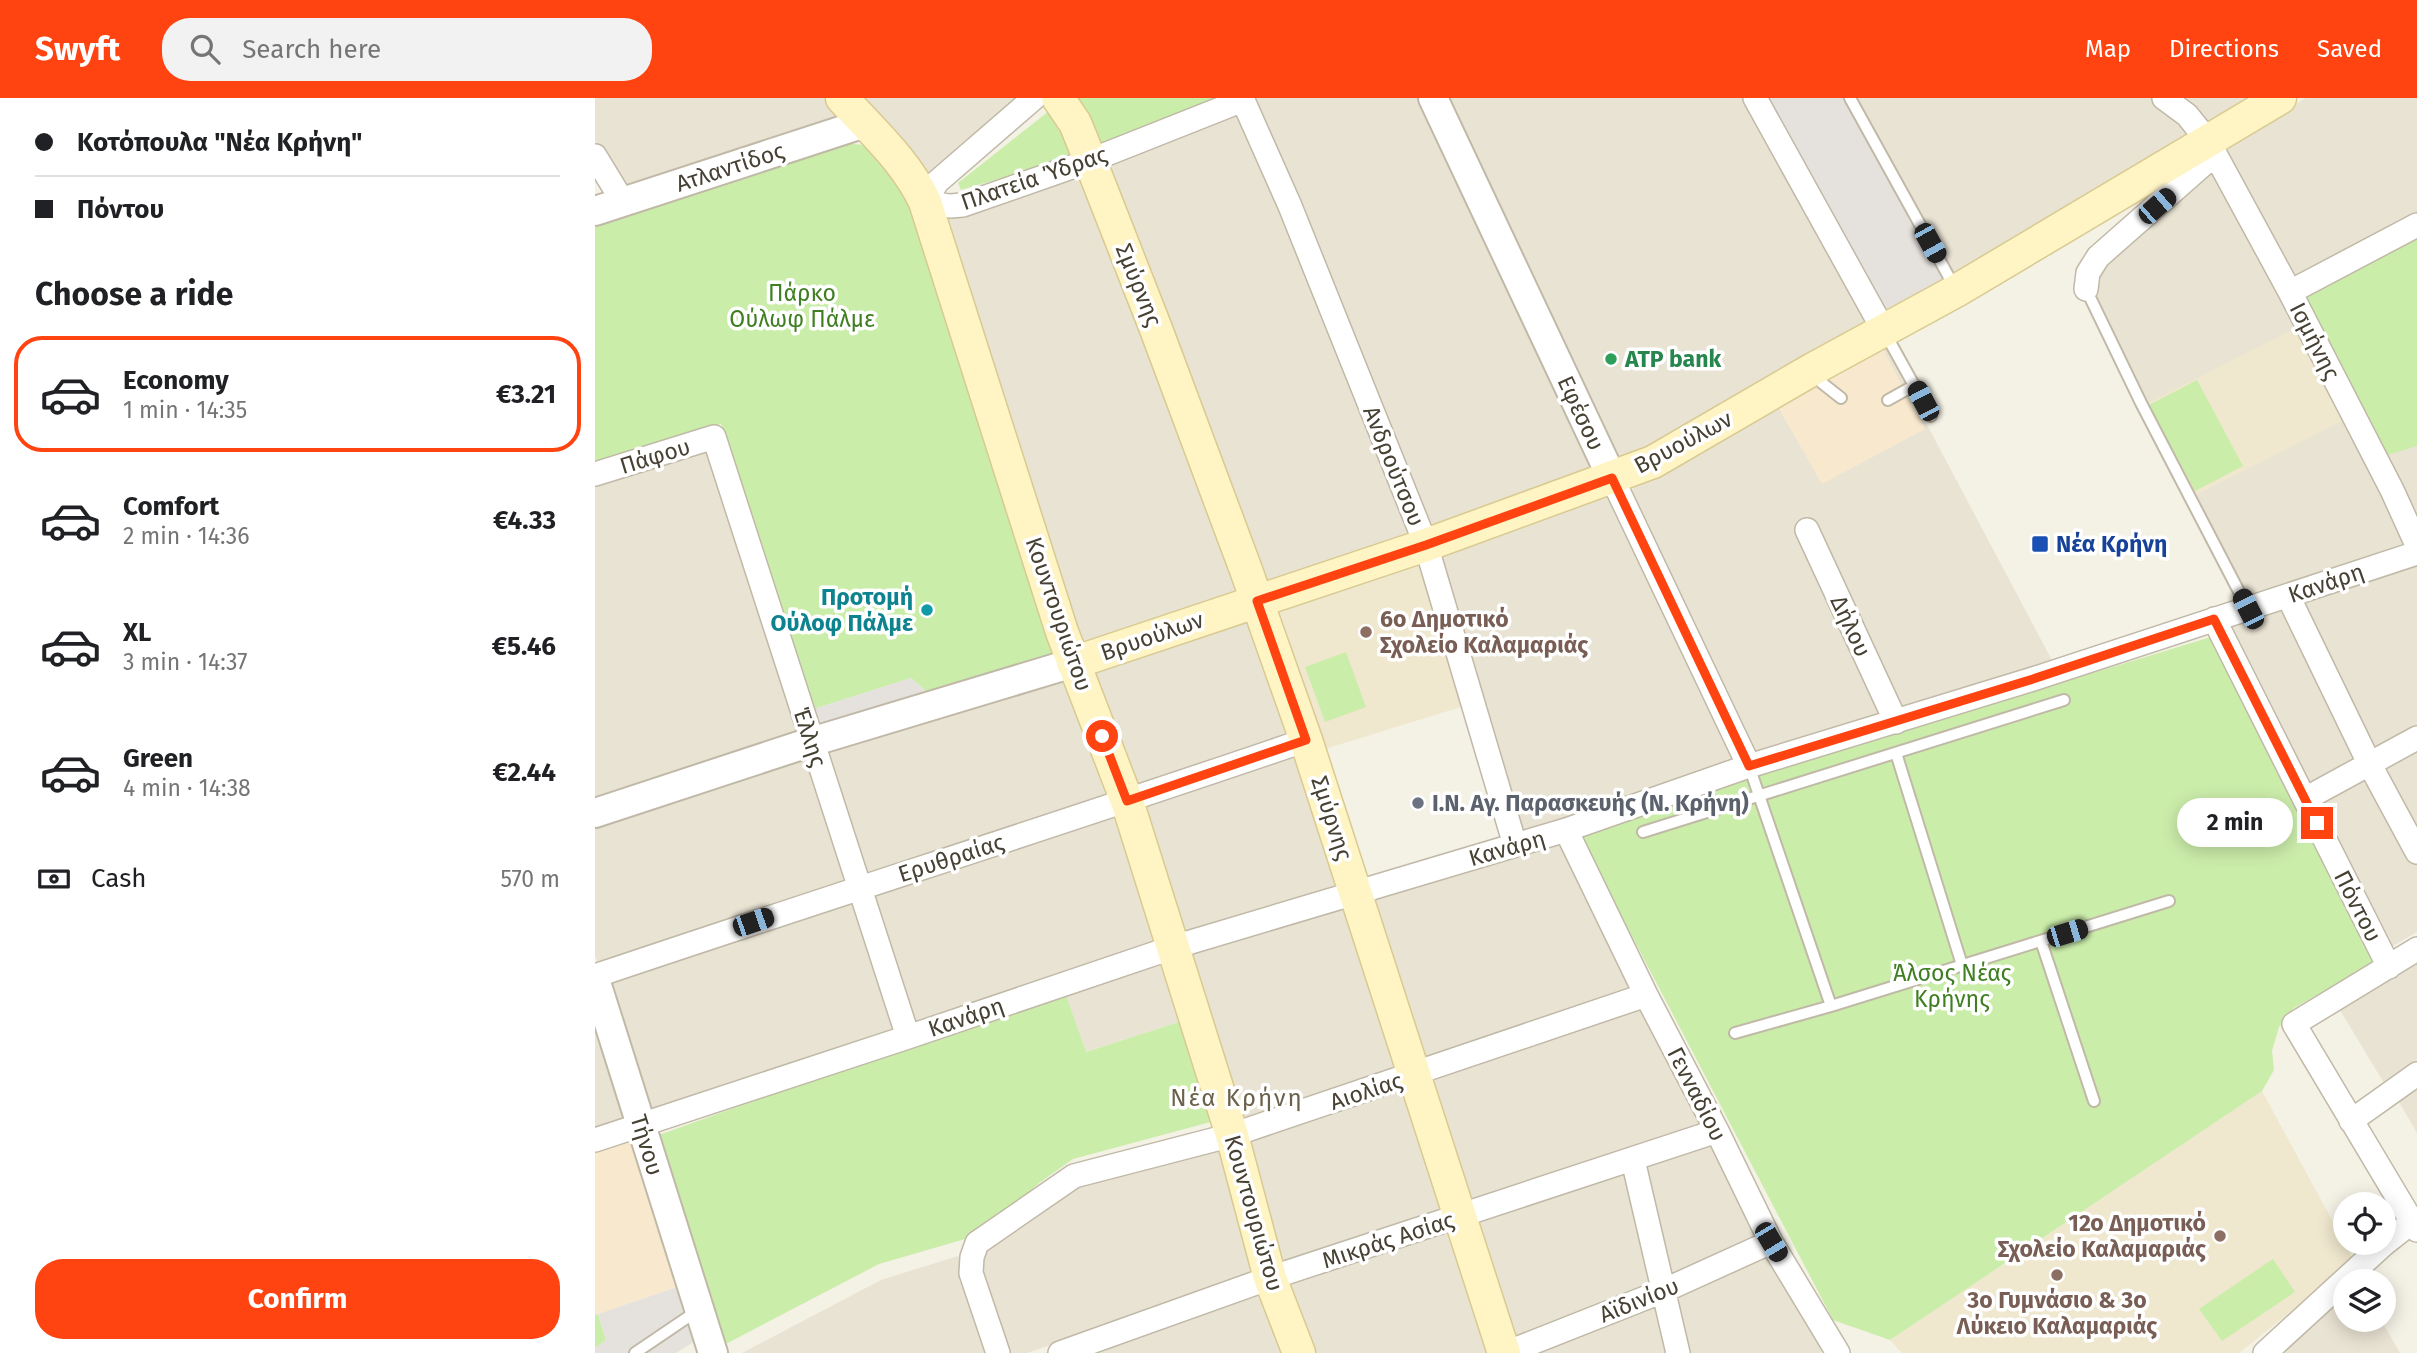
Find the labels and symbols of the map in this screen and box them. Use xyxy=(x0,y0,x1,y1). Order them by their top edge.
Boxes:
street label: Ατλαντίδος xyxy=(672,136,788,198)
street label: Πλατεία Ύδρας xyxy=(957,140,1111,216)
car xyxy=(2135,184,2180,228)
car xyxy=(1911,220,1950,266)
street label: Σμύρνης xyxy=(1110,240,1168,331)
park label: Πάρκο Ούλωφ Πάλμε xyxy=(729,279,875,333)
street label: Ισμήνης xyxy=(2284,298,2346,384)
place label: ATP bank xyxy=(1624,345,1721,373)
marker: ATP bank xyxy=(1603,351,1619,367)
street label: Εφέσου xyxy=(1552,371,1610,455)
car xyxy=(1904,378,1943,424)
street label: Ανδρούτσου xyxy=(1357,402,1431,530)
street label: Βρυούλων xyxy=(1629,405,1737,479)
street label: Πάφου xyxy=(616,432,694,480)
place label: Νέα Κρήνη xyxy=(2056,530,2167,558)
street label: Κουντουριώτου xyxy=(1020,533,1098,695)
marker: Νέα Κρήνη xyxy=(2030,534,2050,554)
street label: Κανάρη xyxy=(2284,557,2368,609)
place label: Προτομή Ούλοφ Πάλμε xyxy=(771,583,913,637)
car xyxy=(2230,586,2267,632)
street label: Δήλου xyxy=(1825,591,1877,661)
marker: Προτομή Ούλοφ Πάλμε xyxy=(919,602,935,618)
street label: Βρυούλων xyxy=(1097,605,1207,667)
place label: 6ο Δημοτικό Σχολείο Καλαμαριάς xyxy=(1380,605,1588,659)
marker: 6ο Δημοτικό Σχολείο Καλαμαριάς xyxy=(1358,624,1374,640)
street label: Έλλης xyxy=(787,704,833,771)
route start xyxy=(1086,720,1118,752)
street label: Σμύρνης xyxy=(1305,773,1359,864)
place label: Ι.Ν. Αγ. Παρασκευής (Ν. Κρήνη) xyxy=(1432,789,1749,817)
marker: Ι.Ν. Αγ. Παρασκευής (Ν. Κρήνη) xyxy=(1410,795,1426,811)
callout: 2 min xyxy=(2177,798,2293,848)
route end xyxy=(2301,807,2333,839)
street label: Κανάρη xyxy=(1465,824,1549,872)
street label: Ερυθραίας xyxy=(894,828,1008,888)
street label: Πόντου xyxy=(2328,866,2388,946)
car xyxy=(730,905,777,939)
car xyxy=(2044,917,2091,949)
park label: Άλσος Νέας Κρήνης xyxy=(1893,959,2012,1013)
street label: Κανάρη xyxy=(924,991,1008,1043)
street label: Γενναδίου xyxy=(1661,1042,1733,1146)
street label: Αιολίας xyxy=(1326,1066,1406,1116)
district label: Νέα Κρήνη xyxy=(1170,1084,1304,1112)
street label: Τήνου xyxy=(625,1111,669,1179)
street label: Κουντουριώτου xyxy=(1218,1132,1290,1294)
street label: Μικράς Ασίας xyxy=(1318,1205,1458,1275)
place label: 12ο Δημοτικό Σχολείο Καλαμαριάς xyxy=(1998,1209,2206,1263)
car xyxy=(1752,1219,1791,1265)
marker: 12ο Δημοτικό Σχολείο Καλαμαριάς xyxy=(2212,1228,2228,1244)
marker: 3ο Γυμνάσιο & 3ο Λύκειο Καλαμαριάς xyxy=(2049,1267,2065,1283)
street label: Αϊδινίου xyxy=(1595,1271,1683,1329)
place label: 3ο Γυμνάσιο & 3ο Λύκειο Καλαμαριάς xyxy=(1956,1286,2157,1340)

